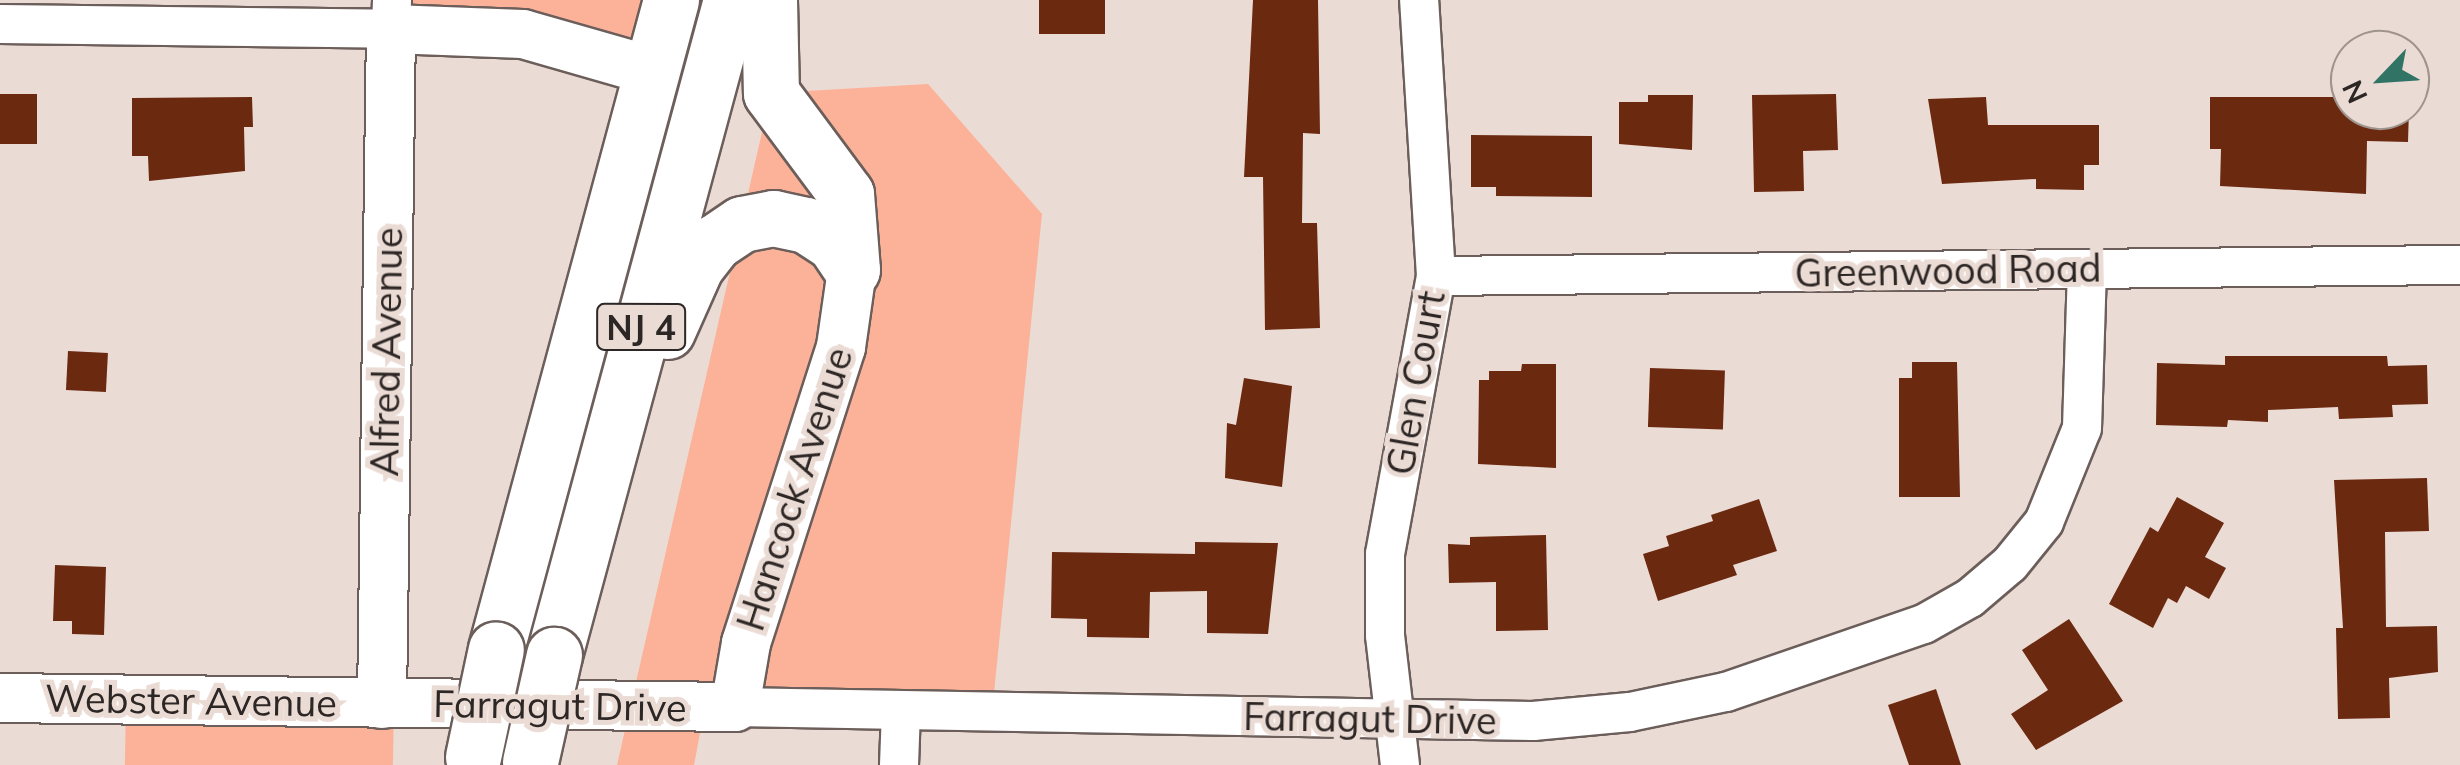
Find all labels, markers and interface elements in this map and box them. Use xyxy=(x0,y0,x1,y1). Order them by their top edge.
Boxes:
north arrow xyxy=(2330,30,2430,130)
text: N xyxy=(2334,75,2375,109)
street label: Alfred Avenue xyxy=(362,227,412,477)
street label: Greenwood Road xyxy=(1794,246,2102,296)
street label: Glen Court xyxy=(1377,287,1455,479)
road number: NJ 4 xyxy=(596,297,686,357)
street label: Hancock Avenue xyxy=(728,342,862,636)
street label: Webster Avenue xyxy=(45,676,337,726)
street label: Farragut Drive xyxy=(433,681,687,731)
street label: Farragut Drive xyxy=(1243,694,1497,744)

